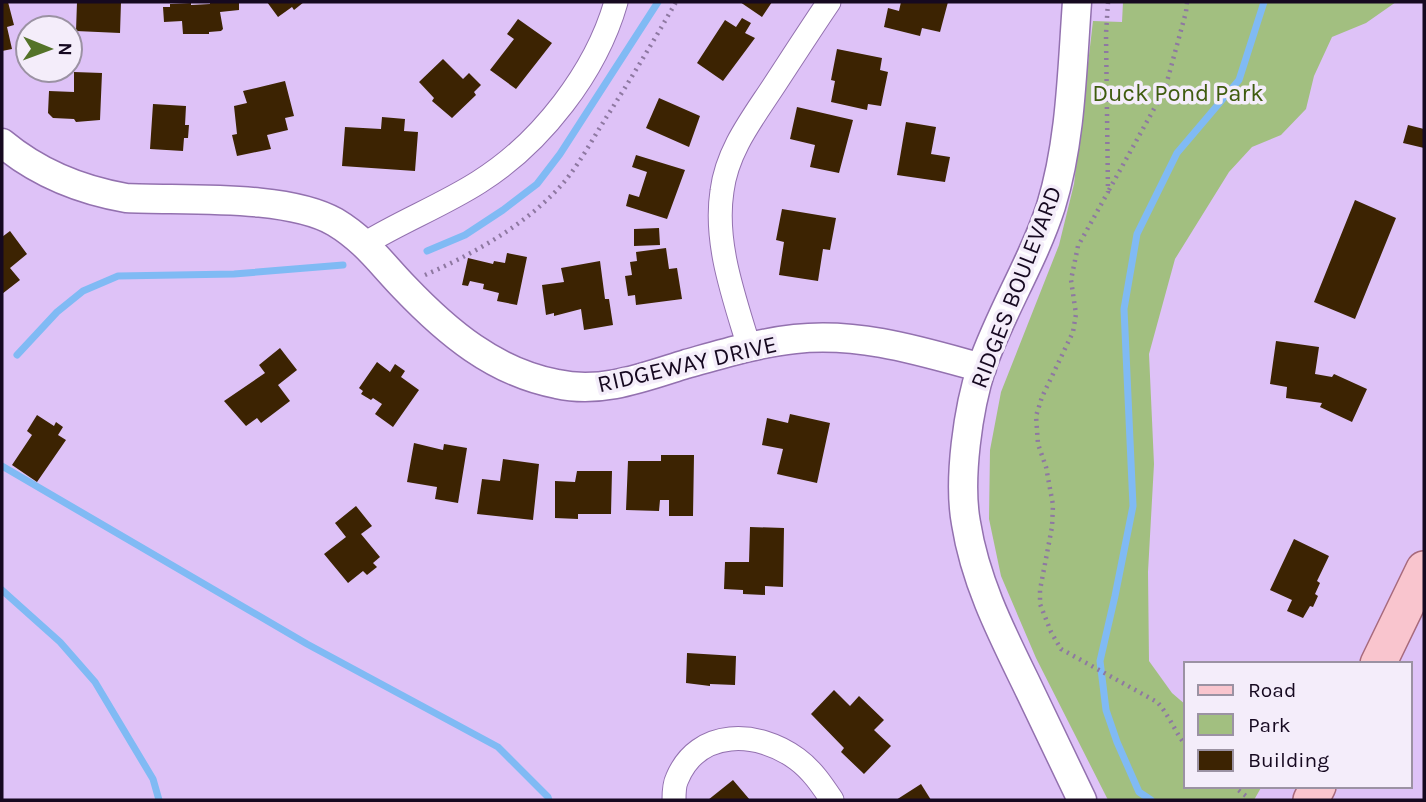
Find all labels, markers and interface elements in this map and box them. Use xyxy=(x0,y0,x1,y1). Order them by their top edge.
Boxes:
north arrow xyxy=(14,14,84,84)
text: N xyxy=(54,42,76,56)
park label: Duck Pond Park xyxy=(1092,79,1264,107)
street label: RIDGES BOULEVARD xyxy=(965,182,1067,392)
street label: RIDGEWAY DRIVE xyxy=(595,330,779,398)
legend xyxy=(1184,662,1412,788)
text: Road xyxy=(1248,678,1296,702)
text: Park xyxy=(1248,713,1291,737)
text: Building xyxy=(1248,748,1329,772)

